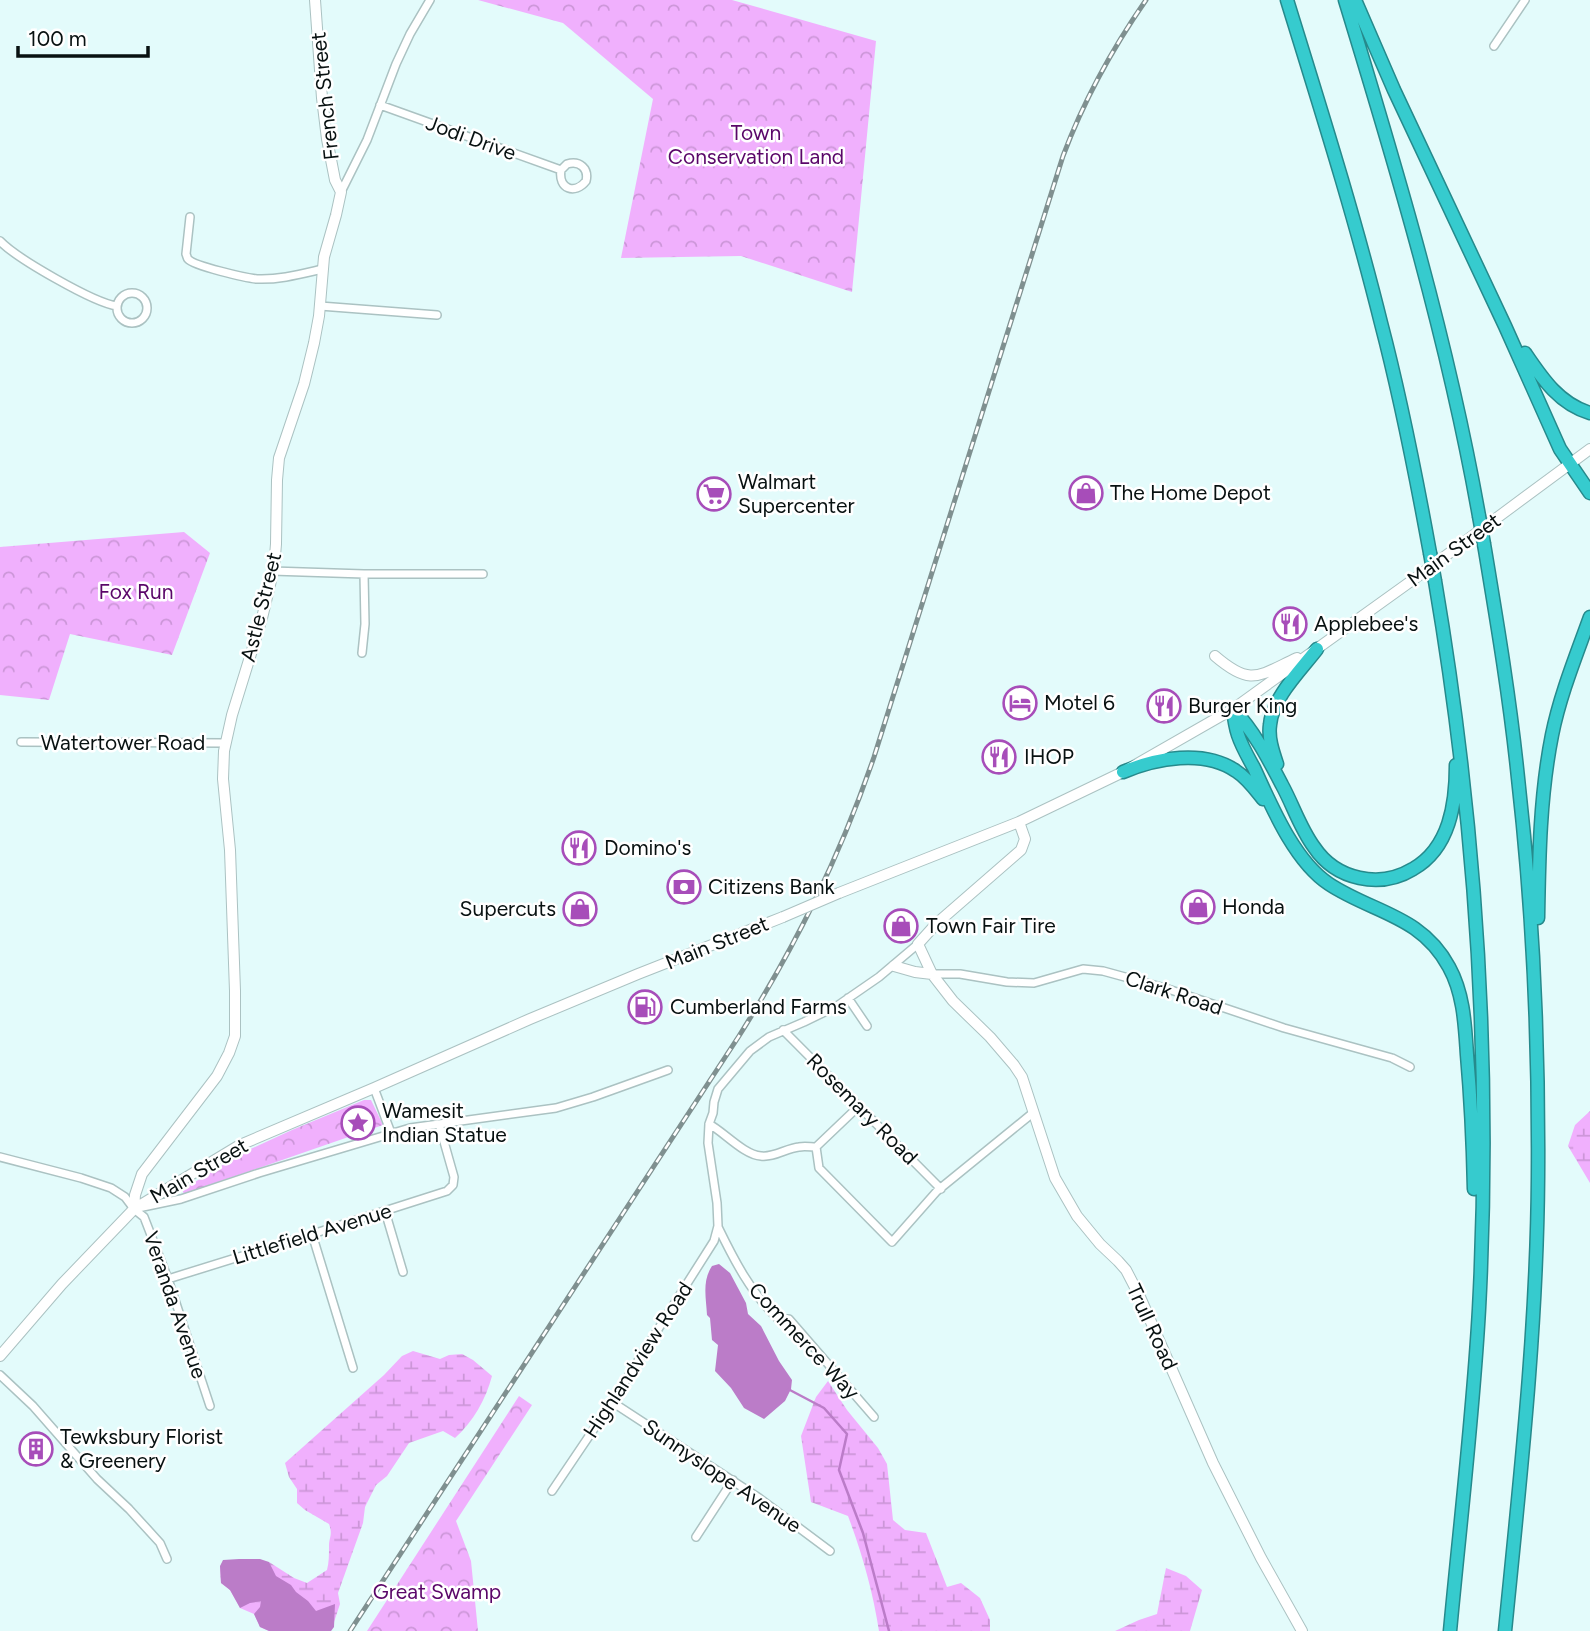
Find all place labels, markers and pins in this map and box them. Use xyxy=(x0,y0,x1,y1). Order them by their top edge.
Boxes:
place label: Walmart Supercenter xyxy=(738,469,855,518)
shop icon: The Home Depot xyxy=(1067,474,1105,512)
supermarket icon: Walmart Supercenter xyxy=(695,475,733,513)
place label: The Home Depot xyxy=(1110,480,1271,505)
restaurant icon: Applebee's xyxy=(1271,605,1309,643)
place label: Applebee's xyxy=(1314,611,1418,636)
hotel icon: Motel 6 xyxy=(1001,684,1039,722)
restaurant icon: Burger King xyxy=(1145,687,1183,725)
place label: Motel 6 xyxy=(1044,690,1115,715)
place label: Burger King xyxy=(1188,693,1297,718)
restaurant icon: IHOP xyxy=(980,738,1018,776)
place label: IHOP xyxy=(1024,744,1074,769)
restaurant icon: Domino's xyxy=(560,829,598,867)
place label: Domino's xyxy=(604,835,691,860)
bank icon: Citizens Bank xyxy=(665,868,703,906)
place label: Citizens Bank xyxy=(708,874,836,899)
shop icon: Honda xyxy=(1179,888,1217,926)
shop icon: Supercuts xyxy=(561,890,599,928)
place label: Honda xyxy=(1222,894,1285,919)
place label: Supercuts xyxy=(460,896,556,921)
shop icon: Town Fair Tire xyxy=(882,907,920,945)
place label: Town Fair Tire xyxy=(926,913,1056,938)
fuel station icon: Cumberland Farms xyxy=(626,988,664,1026)
place label: Cumberland Farms xyxy=(670,994,847,1019)
place label: Wamesit Indian Statue xyxy=(382,1098,507,1147)
place icon: Wamesit Indian Statue xyxy=(339,1104,377,1142)
place label: Tewksbury Florist & Greenery xyxy=(60,1424,223,1473)
building icon: Tewksbury Florist & Greenery xyxy=(17,1430,55,1468)

